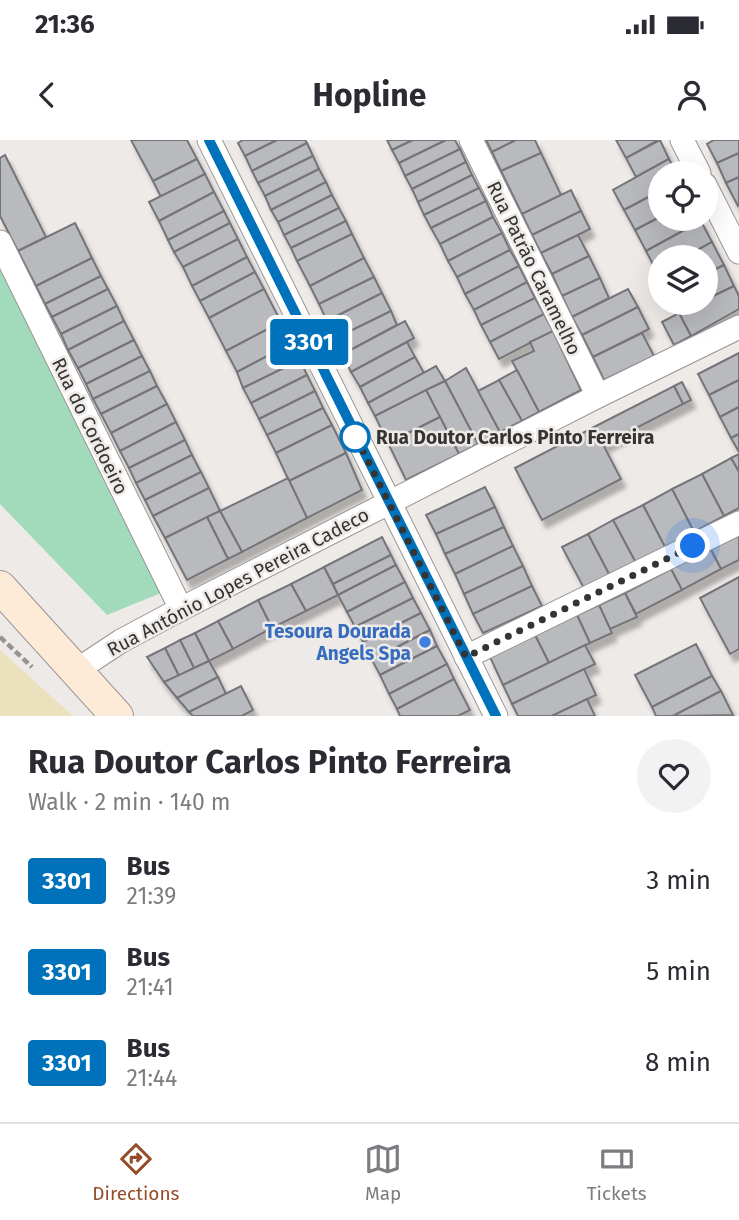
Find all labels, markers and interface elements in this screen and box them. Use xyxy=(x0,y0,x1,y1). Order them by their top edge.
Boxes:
text: 21:36 xyxy=(35,9,95,40)
icon: back xyxy=(28,76,66,114)
text: Hopline xyxy=(313,76,426,114)
icon: person xyxy=(673,76,711,114)
map controls xyxy=(648,161,718,315)
button: locate xyxy=(648,161,718,231)
street label: Rua Patrão Caramelho xyxy=(482,177,586,359)
button: layers xyxy=(648,245,718,315)
line badge: 3301 xyxy=(260,319,358,365)
text: 3301 xyxy=(284,328,334,356)
street label: Rua do Cordoeiro xyxy=(47,354,133,498)
marker: Rua Doutor Carlos Pinto Ferreira xyxy=(340,422,370,452)
place label: Rua Doutor Carlos Pinto Ferreira xyxy=(376,426,654,449)
street label: Rua António Lopes Pereira Cadeco xyxy=(103,503,373,661)
your location xyxy=(675,528,710,563)
place label: Tesoura Dourada Angels Spa xyxy=(265,620,411,665)
marker: Tesoura Dourada Angels Spa xyxy=(417,634,433,650)
button: heart xyxy=(637,739,711,813)
text: Rua Doutor Carlos Pinto Ferreira xyxy=(28,742,512,782)
text: Walk · 2 min · 140 m xyxy=(28,788,231,816)
text: Bus xyxy=(127,851,170,882)
text: 3 min xyxy=(646,865,711,896)
text: 3301 xyxy=(42,867,92,895)
text: 21:39 xyxy=(127,882,176,910)
text: Bus xyxy=(127,942,170,973)
text: 5 min xyxy=(646,956,711,987)
text: 3301 xyxy=(42,958,92,986)
text: 21:41 xyxy=(127,973,174,1001)
text: Bus xyxy=(127,1033,170,1064)
text: 8 min xyxy=(645,1047,711,1078)
text: 3301 xyxy=(42,1049,92,1077)
text: 21:44 xyxy=(127,1064,177,1092)
tab: Directions xyxy=(92,1140,179,1205)
tab: Map xyxy=(364,1140,402,1205)
tab: Tickets xyxy=(587,1140,647,1205)

